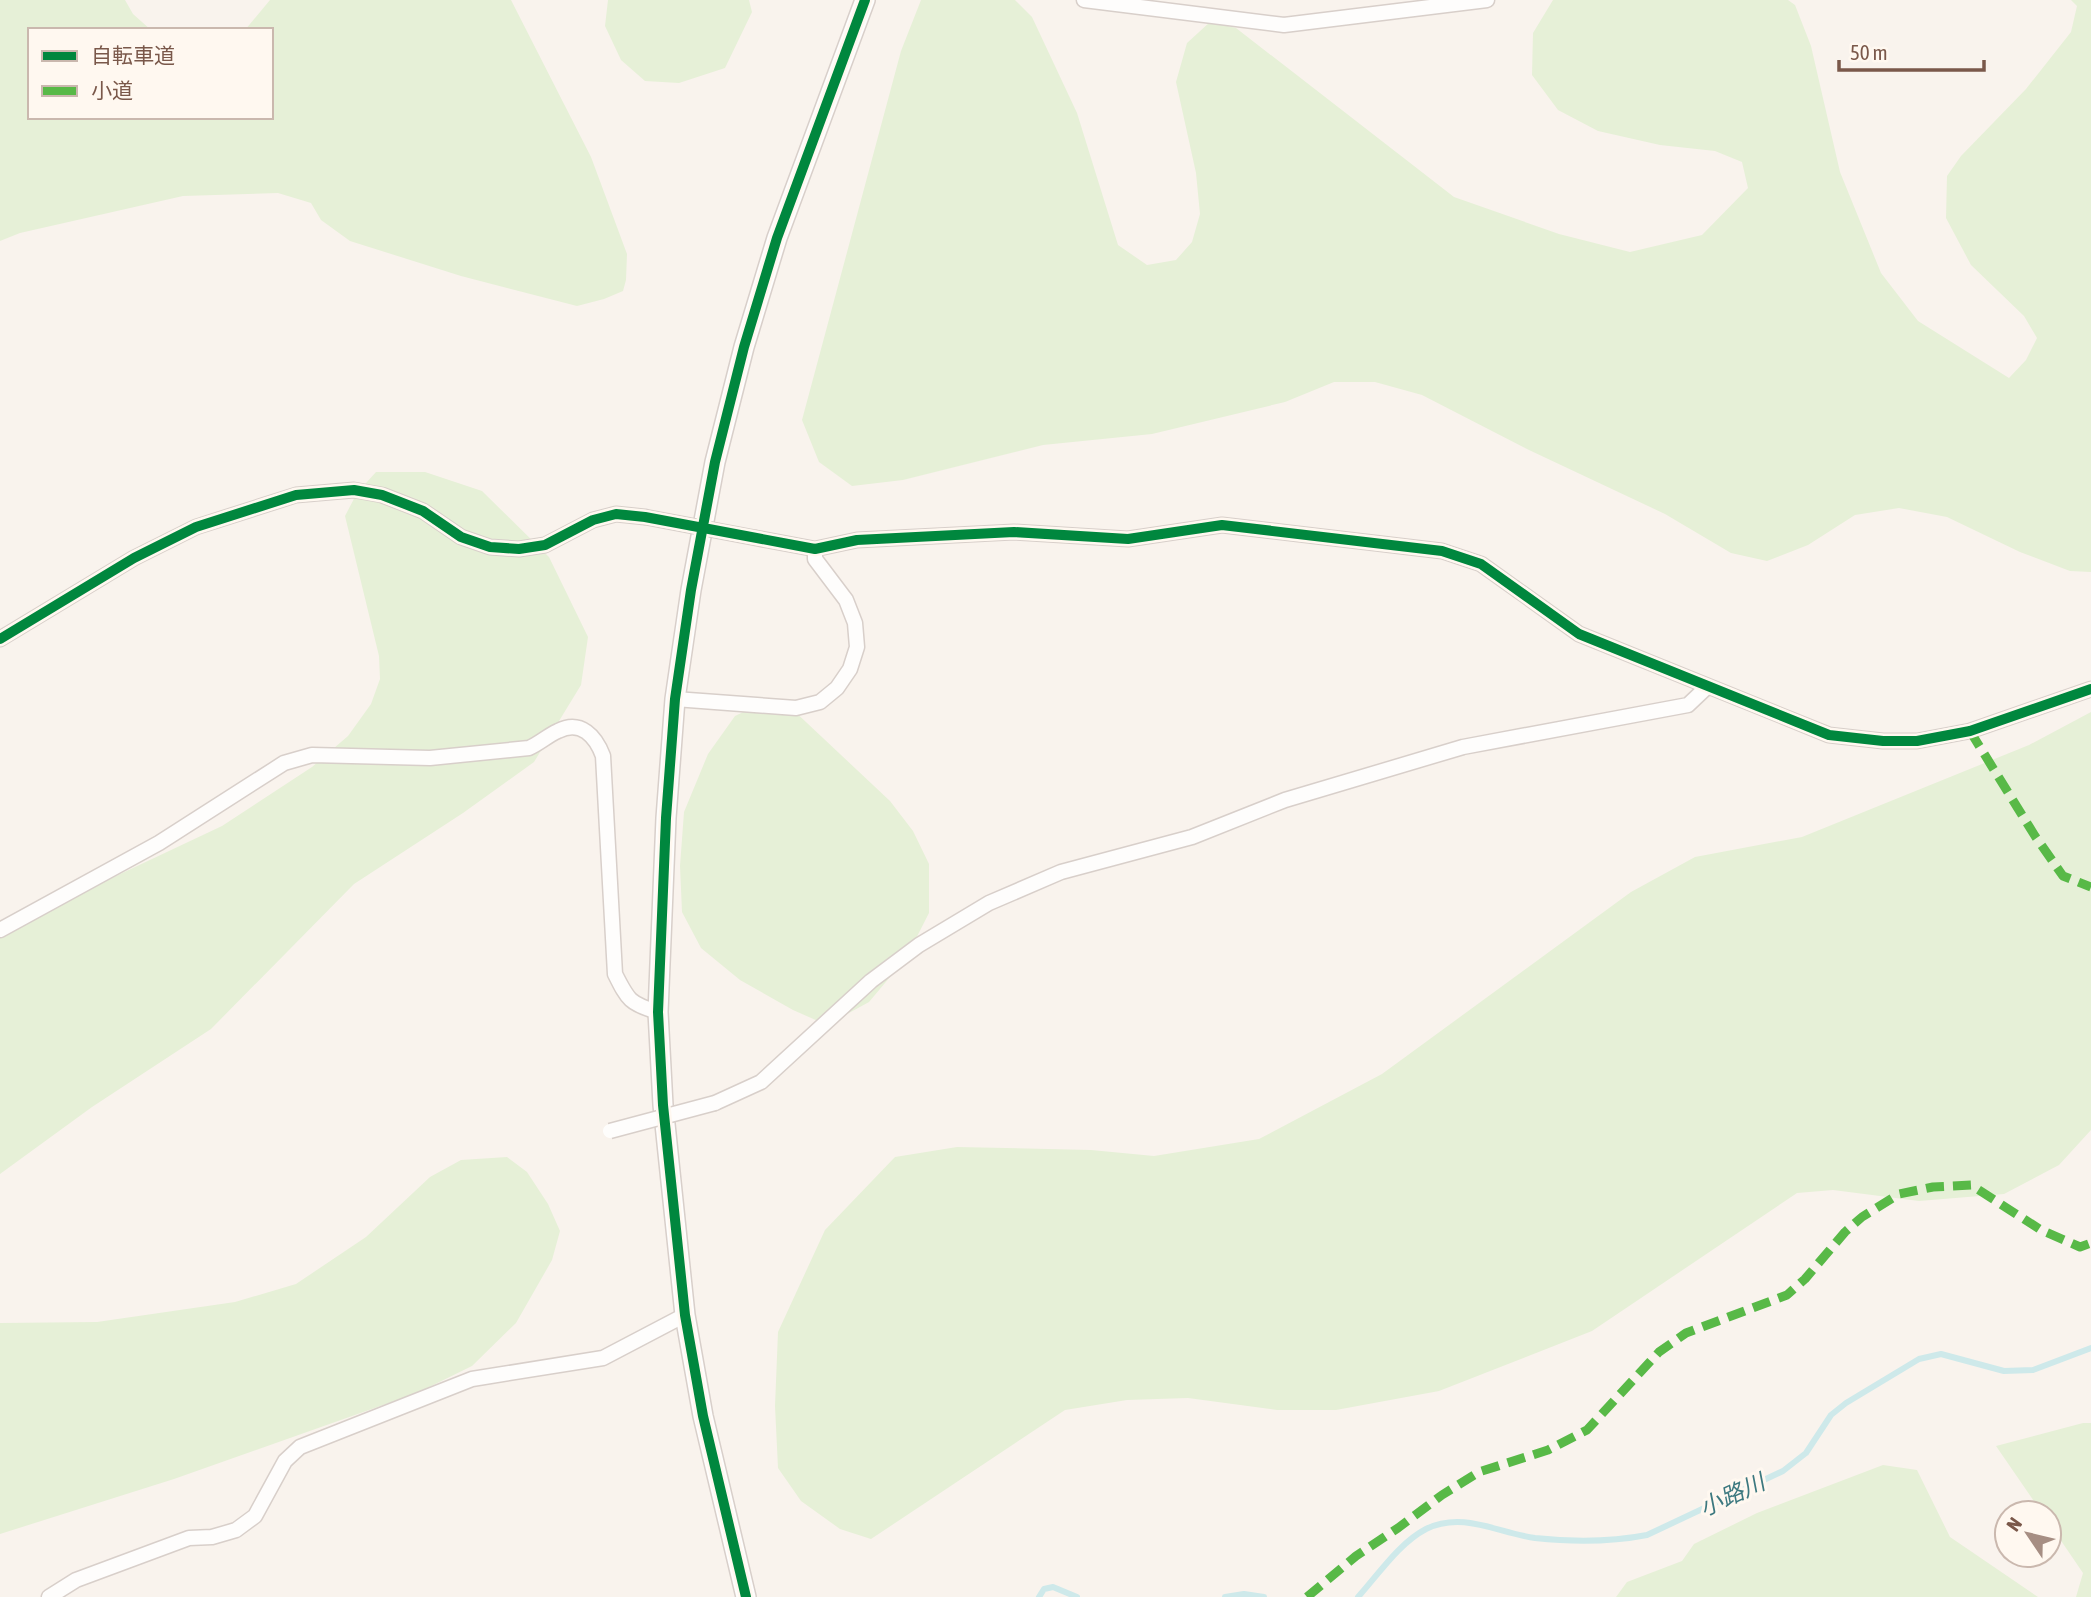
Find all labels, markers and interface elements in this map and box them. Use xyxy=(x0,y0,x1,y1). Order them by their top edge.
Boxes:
legend xyxy=(28,28,273,119)
scale bar xyxy=(1839,28,1984,72)
text: 50 m xyxy=(1850,40,1888,64)
text: 自転車道 xyxy=(91,43,175,67)
text: 小道 xyxy=(91,78,133,102)
water label: 小路川 xyxy=(1695,1467,1771,1521)
north arrow xyxy=(1993,1499,2063,1569)
text: N xyxy=(2002,1513,2026,1535)

